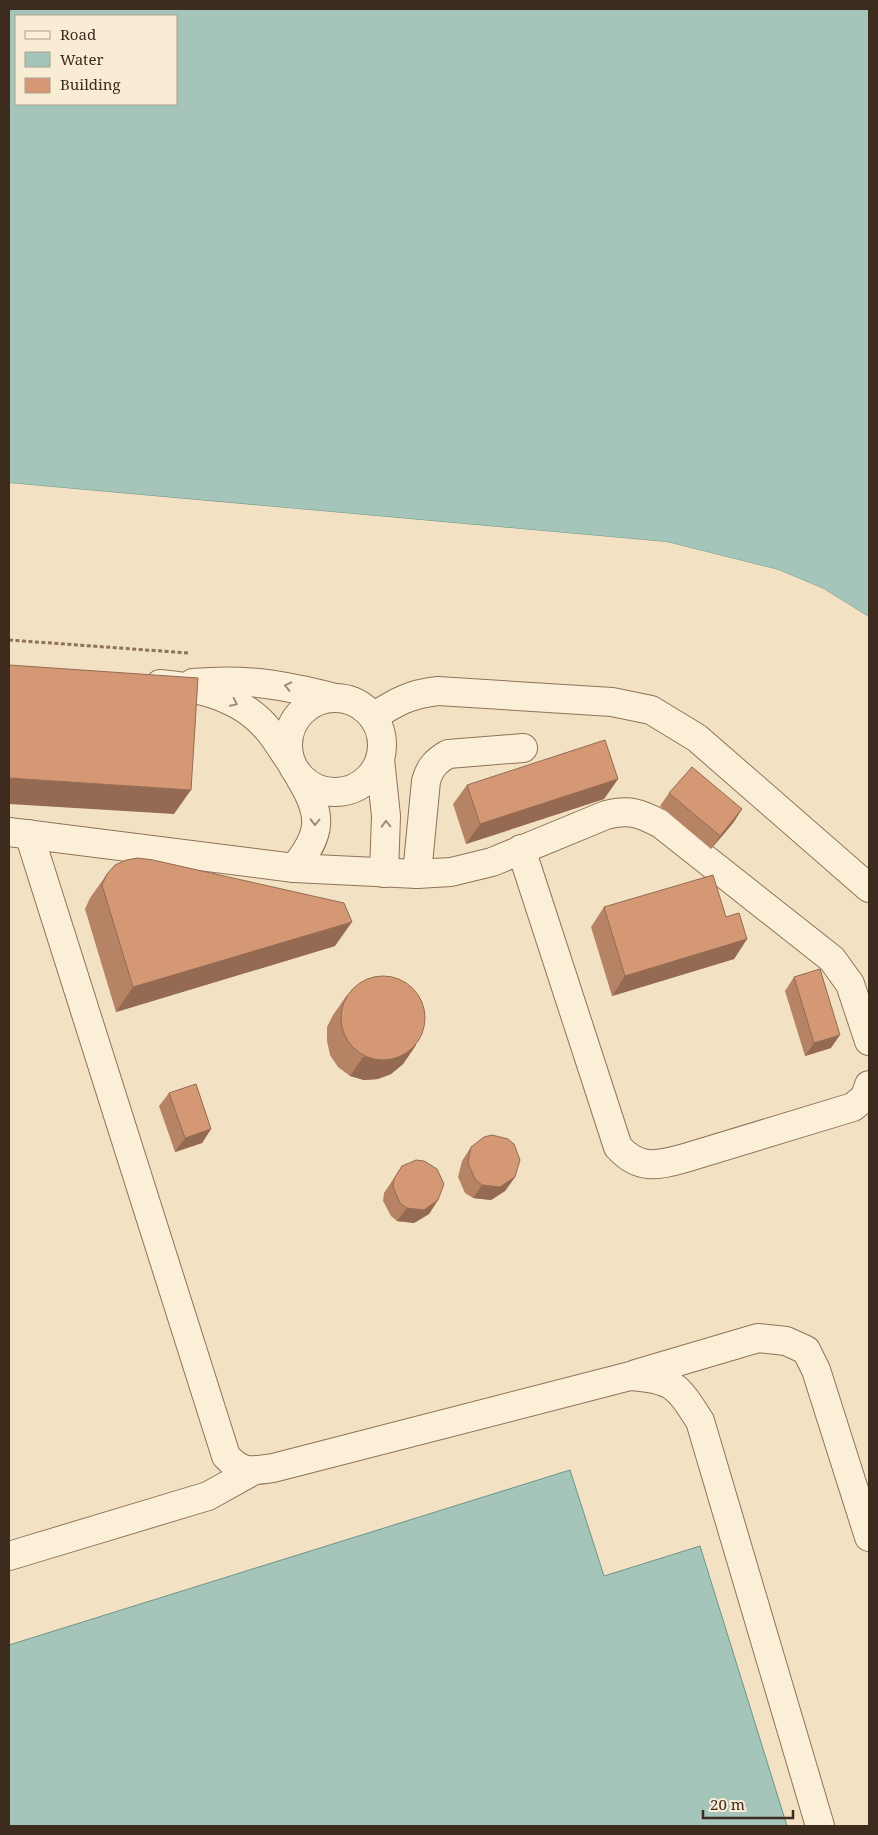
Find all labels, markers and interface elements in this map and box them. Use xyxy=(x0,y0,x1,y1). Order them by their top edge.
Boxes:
legend xyxy=(15,15,178,105)
text: Road xyxy=(60,24,96,44)
text: Water xyxy=(60,49,103,69)
text: Building xyxy=(60,74,121,94)
one-way arrow xyxy=(283,681,292,692)
one-way arrow xyxy=(229,697,238,707)
one-way arrow xyxy=(310,819,320,827)
one-way arrow xyxy=(381,820,391,828)
scale bar xyxy=(703,1788,793,1820)
text: 20 m xyxy=(710,1794,745,1814)

